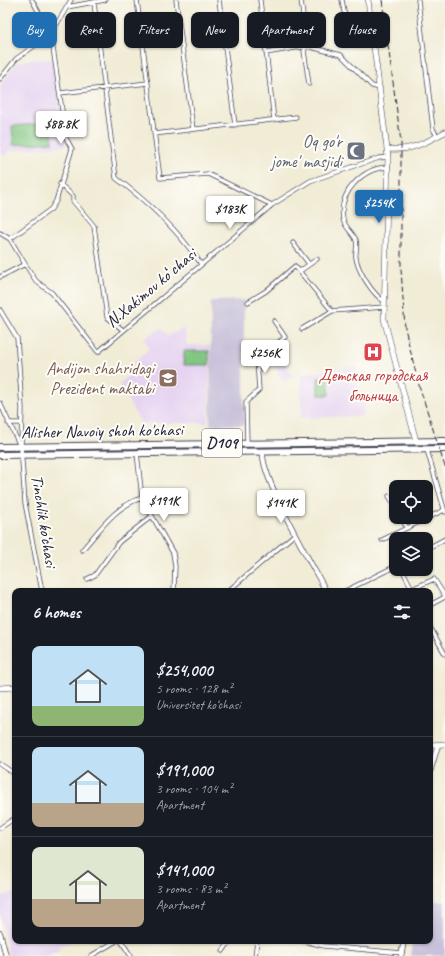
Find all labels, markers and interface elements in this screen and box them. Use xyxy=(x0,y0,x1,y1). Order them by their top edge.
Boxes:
chip: Buy xyxy=(12,12,57,48)
chip: Rent xyxy=(65,12,116,48)
chip: Filters xyxy=(124,12,183,48)
chip: New xyxy=(191,12,239,48)
chip: Apartment xyxy=(247,12,326,48)
chip: House xyxy=(334,12,390,48)
pin: $88.8K xyxy=(28,111,94,145)
text: $88.8K xyxy=(45,116,77,132)
place label: Oq go'r jome' masjidi xyxy=(269,131,345,172)
mosque icon: Oq go'r jome' masjidi xyxy=(345,140,367,162)
pin: $254K xyxy=(351,190,407,224)
text: $254K xyxy=(364,195,394,211)
pin: $183K xyxy=(202,196,258,230)
text: $183K xyxy=(215,201,245,217)
street label: N.Xakimov koʻchasi xyxy=(101,243,202,332)
pin: $256K xyxy=(237,340,293,374)
hospital icon: Детская городская больница xyxy=(362,341,384,363)
text: $256K xyxy=(250,345,280,361)
place label: Andijon shahridagi Prezident maktabi xyxy=(47,358,157,399)
place label: Детская городская больница xyxy=(318,365,428,406)
school or university icon: Andijon shahridagi Prezident maktabi xyxy=(157,367,179,389)
street label: Alisher Navoiy shoh ko'chasi xyxy=(21,419,185,443)
road number: D109 xyxy=(202,429,242,457)
street label: Tinchlik kо‘chasi xyxy=(26,473,62,570)
map controls xyxy=(389,480,433,576)
button: locate xyxy=(389,480,433,524)
pin: $191K xyxy=(136,488,192,522)
pin: $141K xyxy=(253,490,309,524)
text: $191K xyxy=(149,493,179,509)
text: $141K xyxy=(266,495,296,511)
button: layers xyxy=(389,532,433,576)
icon: filters xyxy=(391,601,413,623)
text: 6 homes xyxy=(32,602,80,623)
text: $254,000 xyxy=(156,660,213,681)
icon: home xyxy=(64,662,112,710)
text: 5 rooms · 128 m² xyxy=(156,681,232,697)
text: Universitet kо‘chasi xyxy=(156,697,241,713)
text: $191,000 xyxy=(156,760,213,781)
icon: home xyxy=(64,763,112,811)
text: 3 rooms · 104 m² xyxy=(156,781,232,797)
text: Apartment xyxy=(156,797,204,813)
text: $141,000 xyxy=(156,860,213,881)
icon: home xyxy=(64,863,112,911)
text: 3 rooms · 83 m² xyxy=(156,881,226,897)
text: Apartment xyxy=(156,897,204,913)

